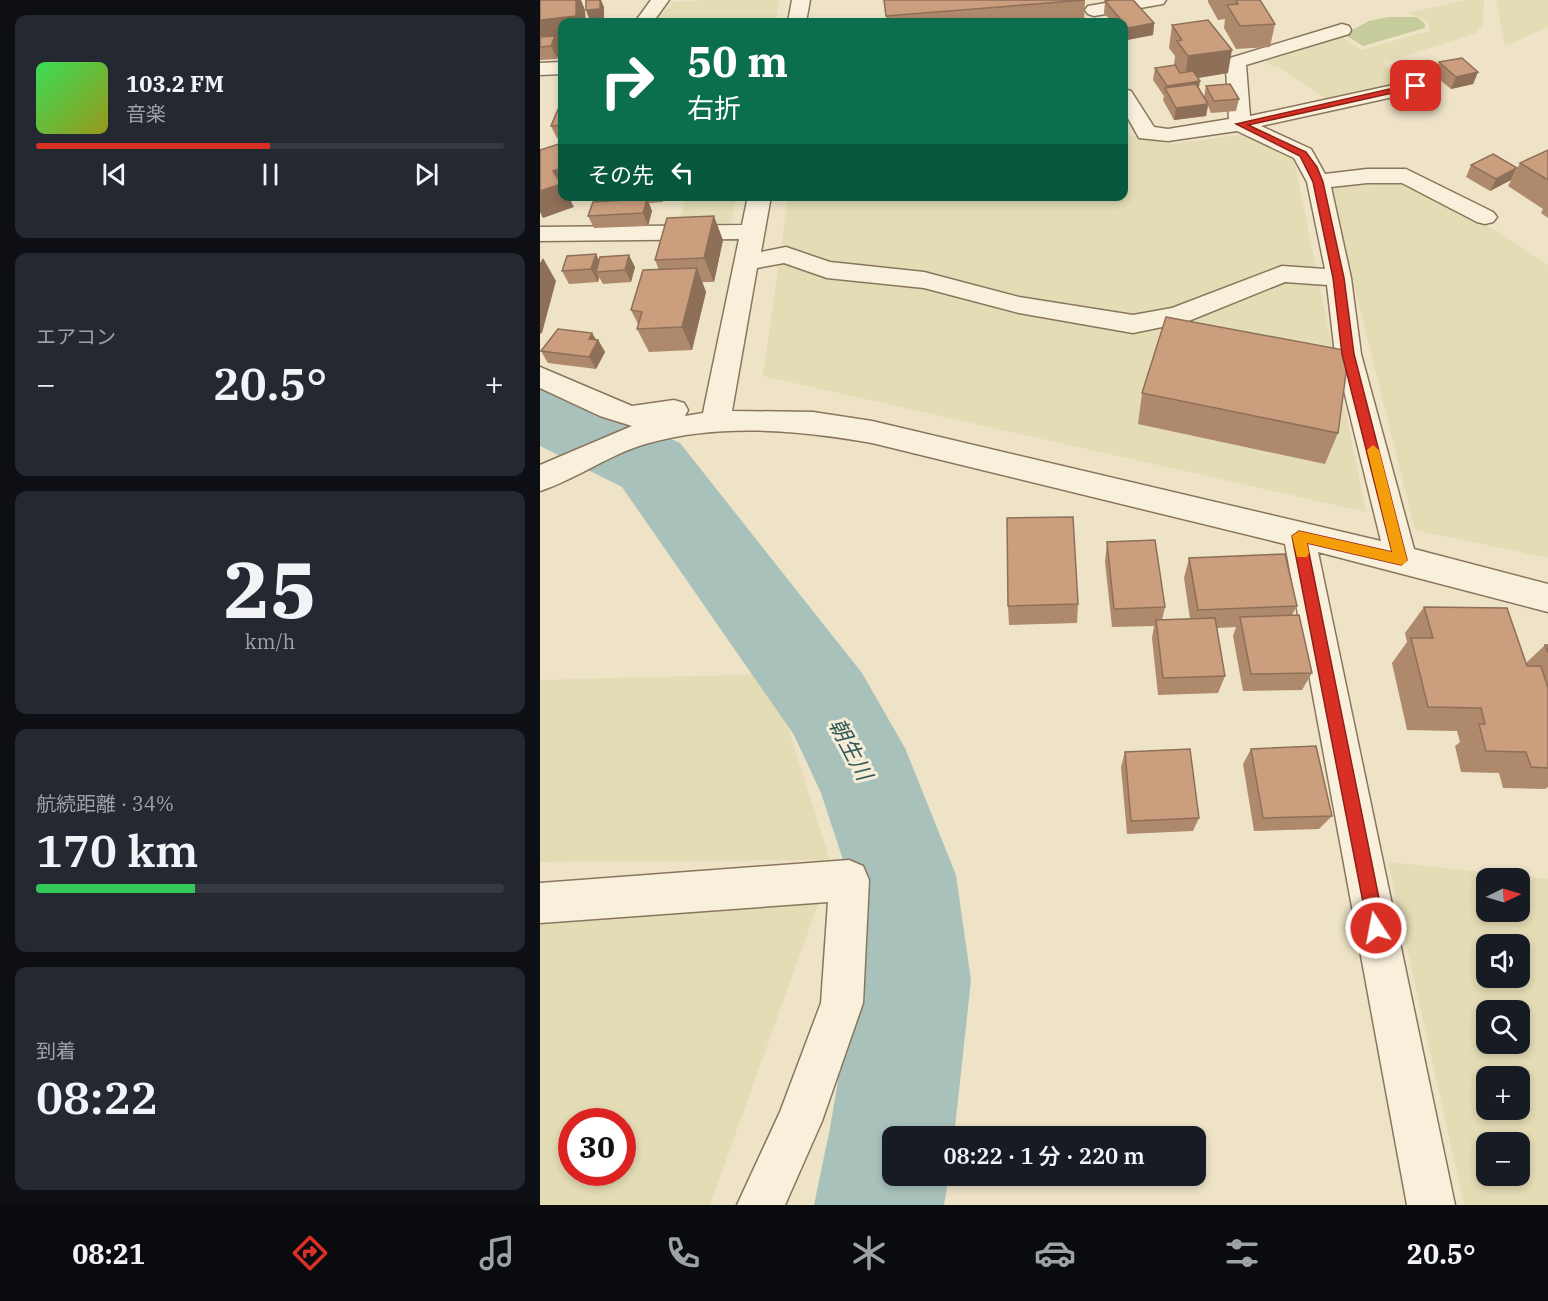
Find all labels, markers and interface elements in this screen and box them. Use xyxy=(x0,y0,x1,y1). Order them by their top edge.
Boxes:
text: 50 m xyxy=(687,34,788,89)
icon: right xyxy=(588,42,666,120)
pin xyxy=(1390,60,1441,111)
text: 103.2 FM xyxy=(126,69,224,98)
icon: arrive xyxy=(1399,69,1432,102)
text: 右折 xyxy=(687,90,741,125)
text: 音楽 xyxy=(126,100,166,127)
icon: left xyxy=(666,156,699,189)
icon: previous xyxy=(98,158,131,191)
icon: pause xyxy=(254,158,287,191)
icon: next xyxy=(410,158,443,191)
text: その先 xyxy=(588,160,654,189)
text: エアコン xyxy=(36,323,116,350)
text: 20.5° xyxy=(213,354,327,412)
text: − xyxy=(36,362,56,405)
text: + xyxy=(484,362,504,405)
text: 25 xyxy=(223,538,317,639)
text: km/h xyxy=(245,628,295,655)
water label: 朝生川 xyxy=(823,713,881,786)
text: 航続距離 · 34% xyxy=(36,790,174,817)
text: 170 km xyxy=(36,821,198,879)
north arrow xyxy=(1476,868,1530,922)
map controls xyxy=(1476,868,1530,1186)
position arrow xyxy=(1344,896,1408,960)
button: sound xyxy=(1476,934,1530,988)
button: search xyxy=(1476,1000,1530,1054)
text: 到着 xyxy=(36,1037,76,1064)
button: + xyxy=(1476,1066,1530,1120)
text: 08:22 xyxy=(36,1068,157,1126)
speed limit sign: 30 xyxy=(558,1108,636,1186)
button: − xyxy=(1476,1132,1530,1186)
text: 08:22 · 1 分 · 220 m xyxy=(943,1141,1145,1170)
icon: directions xyxy=(289,1232,331,1274)
icon: music xyxy=(476,1232,518,1274)
icon: phone xyxy=(662,1232,704,1274)
icon: climate xyxy=(848,1232,890,1274)
icon: car xyxy=(1034,1232,1076,1274)
icon: filters xyxy=(1221,1232,1263,1274)
text: 08:21 xyxy=(72,1236,145,1271)
text: 20.5° xyxy=(1407,1236,1476,1271)

